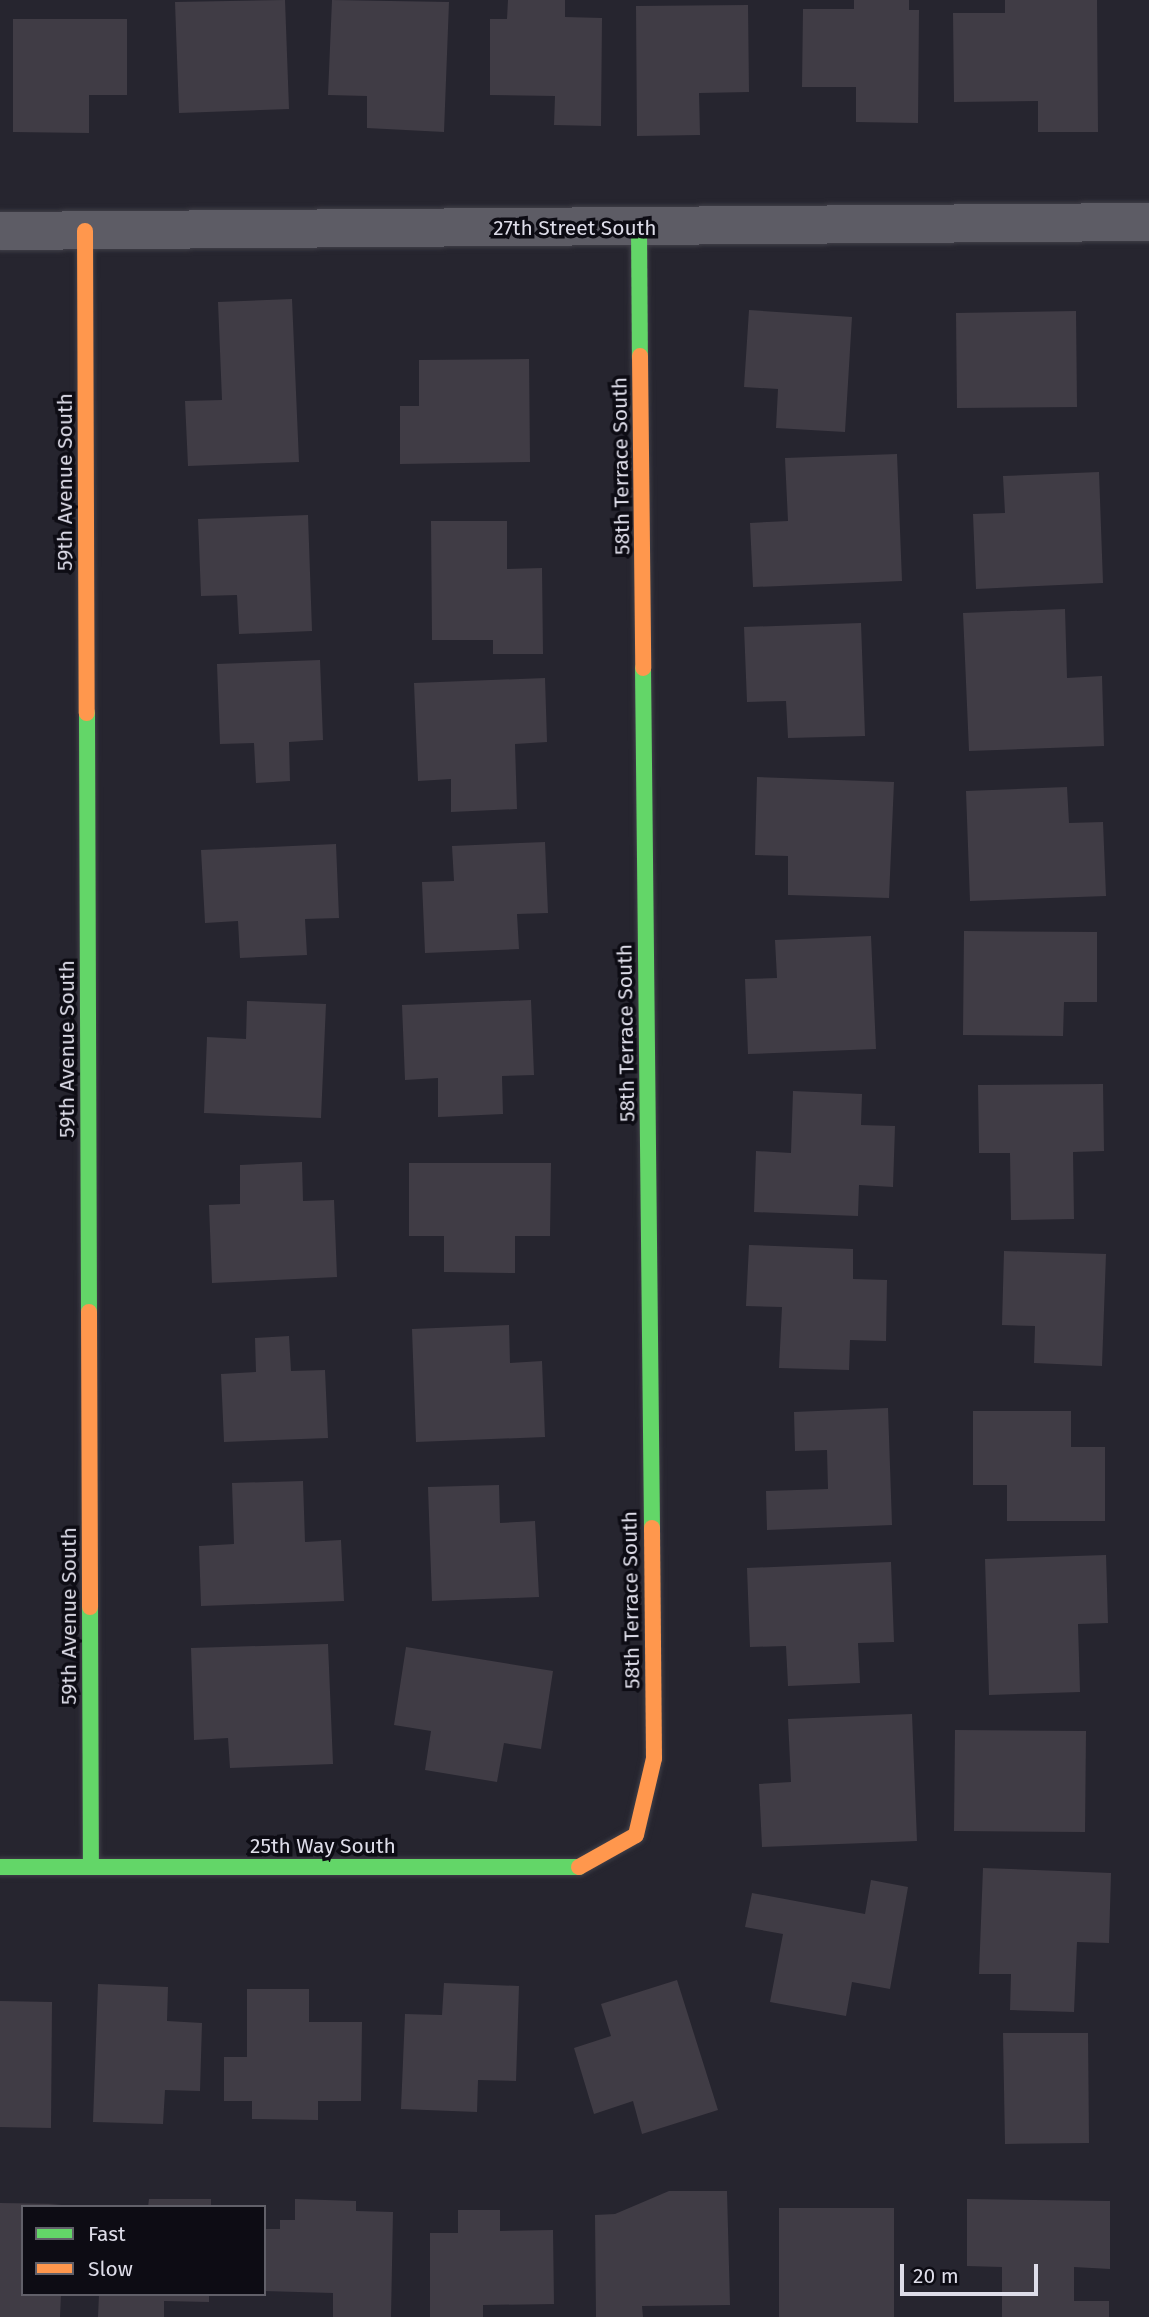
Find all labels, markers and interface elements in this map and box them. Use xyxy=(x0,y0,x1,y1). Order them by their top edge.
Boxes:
street label: 27th Street South xyxy=(493,215,657,241)
street label: 58th Terrace South xyxy=(607,377,635,555)
street label: 59th Avenue South xyxy=(52,393,78,571)
street label: 58th Terrace South xyxy=(612,944,640,1122)
street label: 59th Avenue South xyxy=(54,960,80,1138)
street label: 58th Terrace South xyxy=(617,1511,645,1689)
street label: 59th Avenue South xyxy=(56,1527,82,1705)
street label: 25th Way South xyxy=(250,1833,396,1859)
legend xyxy=(21,2205,266,2296)
text: Fast xyxy=(88,2221,126,2247)
scale bar xyxy=(904,2250,1042,2294)
text: Slow xyxy=(88,2256,133,2282)
text: 20 m xyxy=(913,2263,959,2289)

